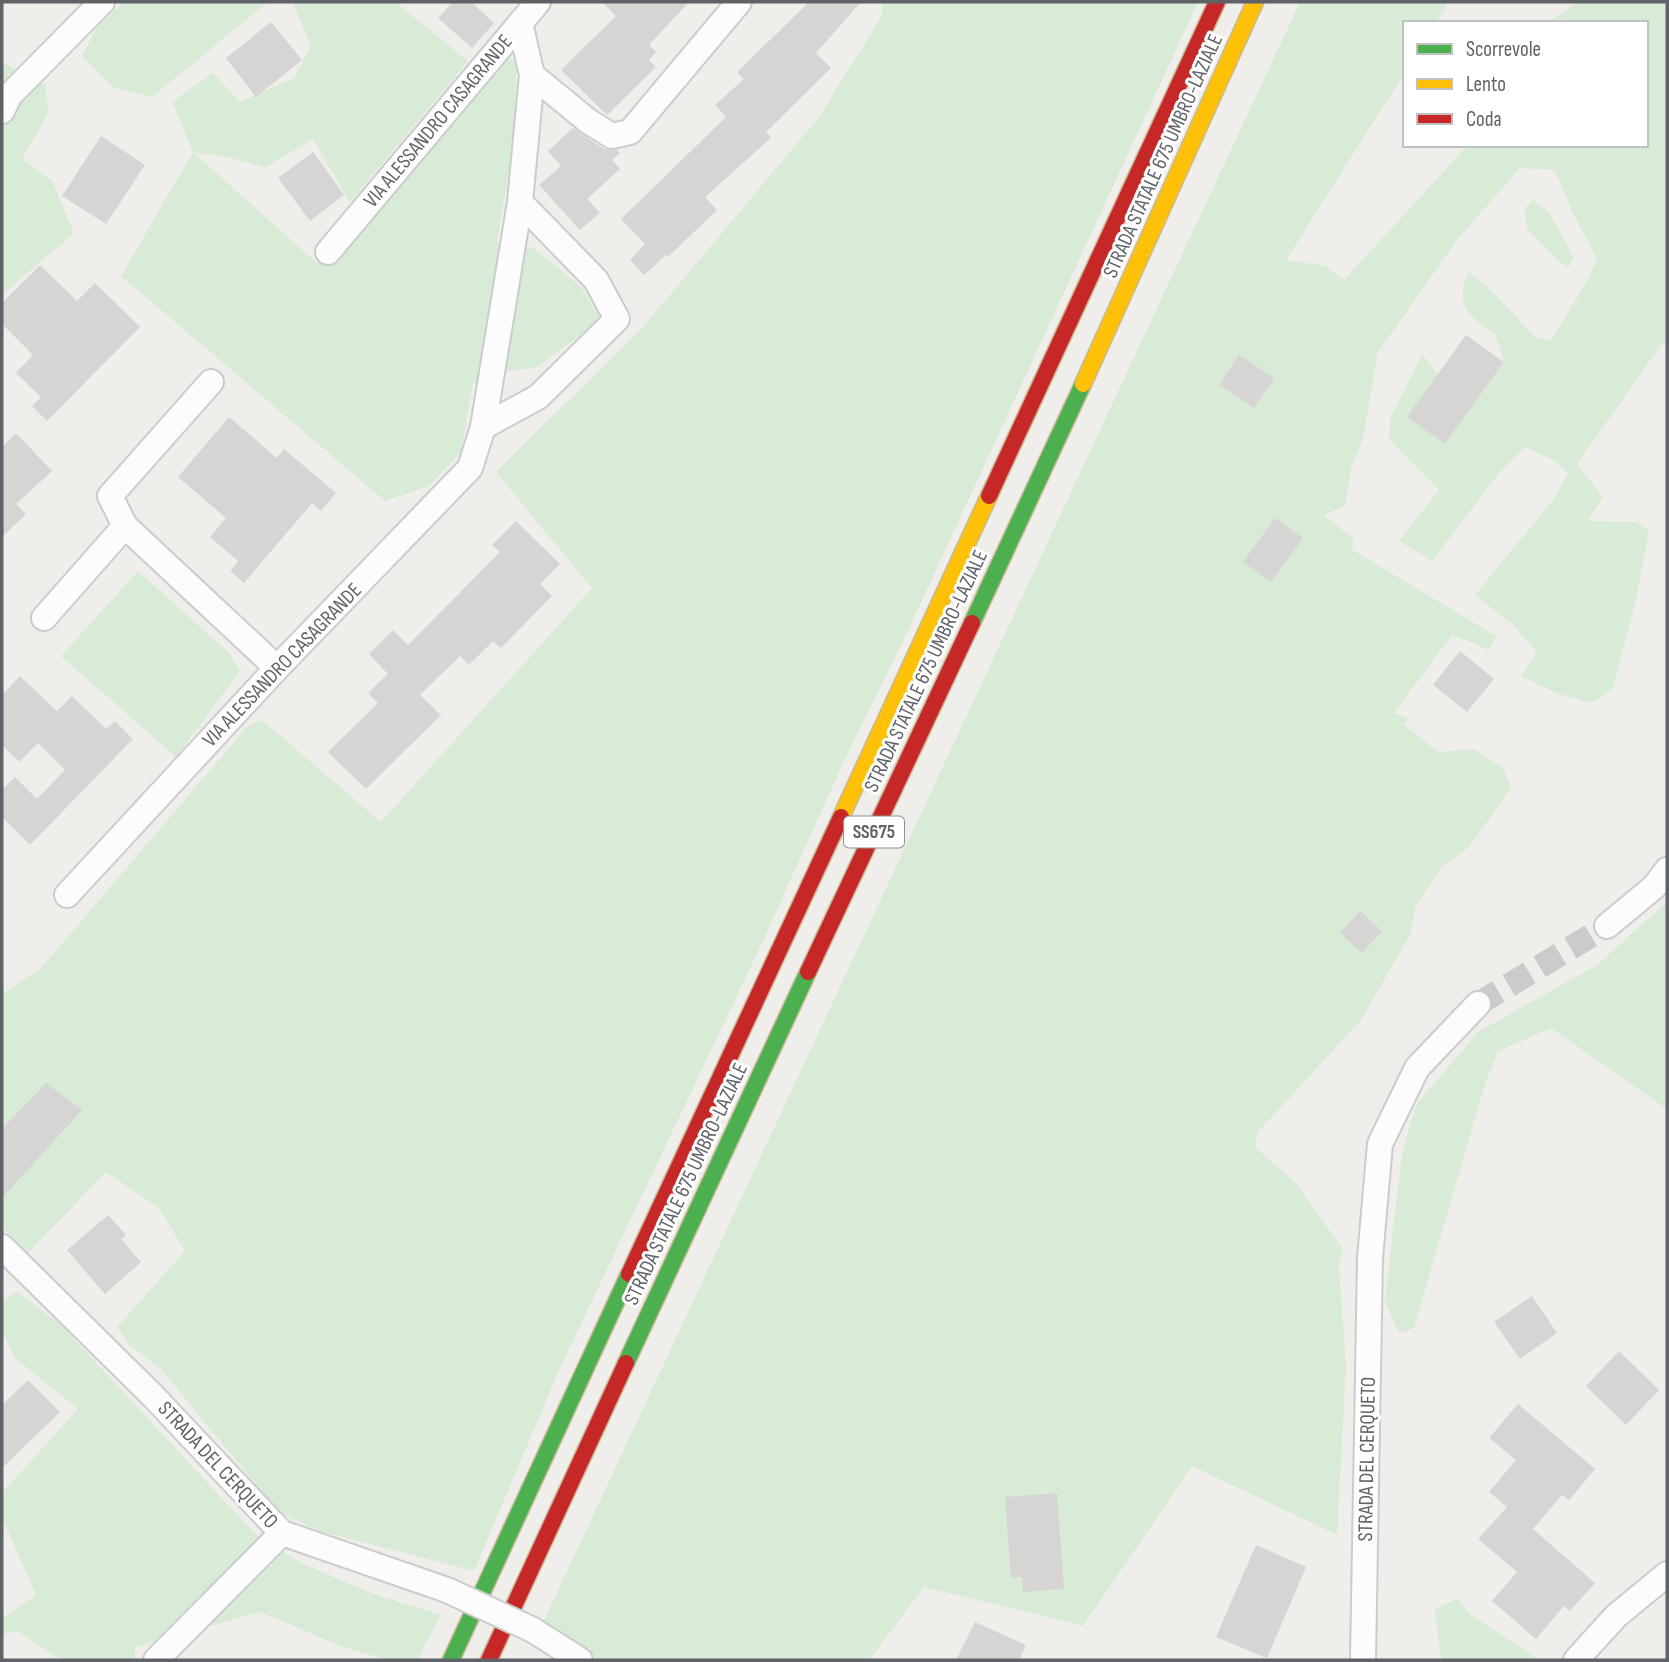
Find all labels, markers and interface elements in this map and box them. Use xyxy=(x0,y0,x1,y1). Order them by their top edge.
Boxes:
legend xyxy=(1403,21,1648,147)
street label: VIA ALESSANDRO CASAGRANDE xyxy=(358,29,518,213)
street label: STRADA STATALE 675 UMBRO-LAZIALE xyxy=(1098,30,1228,282)
text: Scorrevole xyxy=(1466,37,1541,62)
text: Lento xyxy=(1466,72,1506,97)
text: Coda xyxy=(1466,107,1502,132)
street label: STRADA STATALE 675 UMBRO-LAZIALE xyxy=(859,546,993,796)
street label: VIA ALESSANDRO CASAGRANDE xyxy=(197,578,367,752)
road number: SS675 xyxy=(844,817,904,848)
street label: STRADA STATALE 675 UMBRO-LAZIALE xyxy=(619,1059,753,1309)
street label: STRADA DEL CERQUETO xyxy=(1353,1376,1381,1542)
street label: STRADA DEL CERQUETO xyxy=(153,1396,283,1534)

